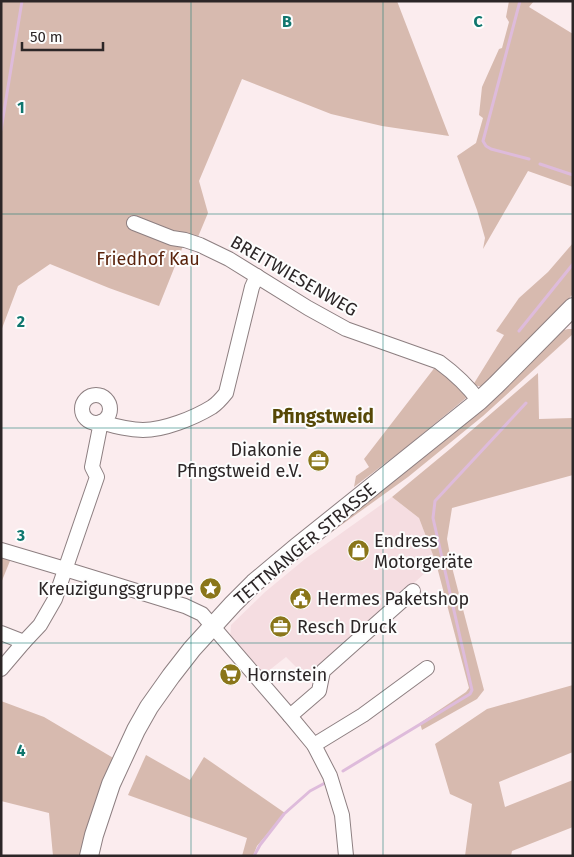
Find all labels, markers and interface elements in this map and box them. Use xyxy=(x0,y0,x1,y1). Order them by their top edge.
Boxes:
text: B xyxy=(282,12,292,31)
text: C xyxy=(473,12,483,31)
scale bar xyxy=(22,20,104,52)
text: 50 m xyxy=(30,28,63,46)
text: 1 xyxy=(17,98,25,117)
street label: BREITWIESENWEG xyxy=(227,231,361,321)
park label: Friedhof Kau xyxy=(96,248,200,270)
text: 2 xyxy=(17,312,25,331)
district label: Pfingstweid xyxy=(272,405,374,428)
place label: Diakonie Pfingstweid e.V. xyxy=(177,439,302,482)
office icon: Diakonie Pfingstweid e.V. xyxy=(306,448,330,472)
street label: TETTNANGER STRASSE xyxy=(230,478,380,610)
text: 3 xyxy=(16,526,25,545)
place label: Endress Motorgeräte xyxy=(374,530,473,573)
shop icon: Endress Motorgeräte xyxy=(346,539,370,563)
place icon: Kreuzigungsgruppe xyxy=(198,577,222,601)
place label: Kreuzigungsgruppe xyxy=(38,578,194,600)
public building icon: Hermes Paketshop xyxy=(289,587,313,611)
place label: Hermes Paketshop xyxy=(317,588,469,610)
office icon: Resch Druck xyxy=(269,615,293,639)
place label: Resch Druck xyxy=(297,616,397,638)
supermarket icon: Hornstein xyxy=(219,663,243,687)
place label: Hornstein xyxy=(247,664,327,686)
text: 4 xyxy=(16,741,26,760)

